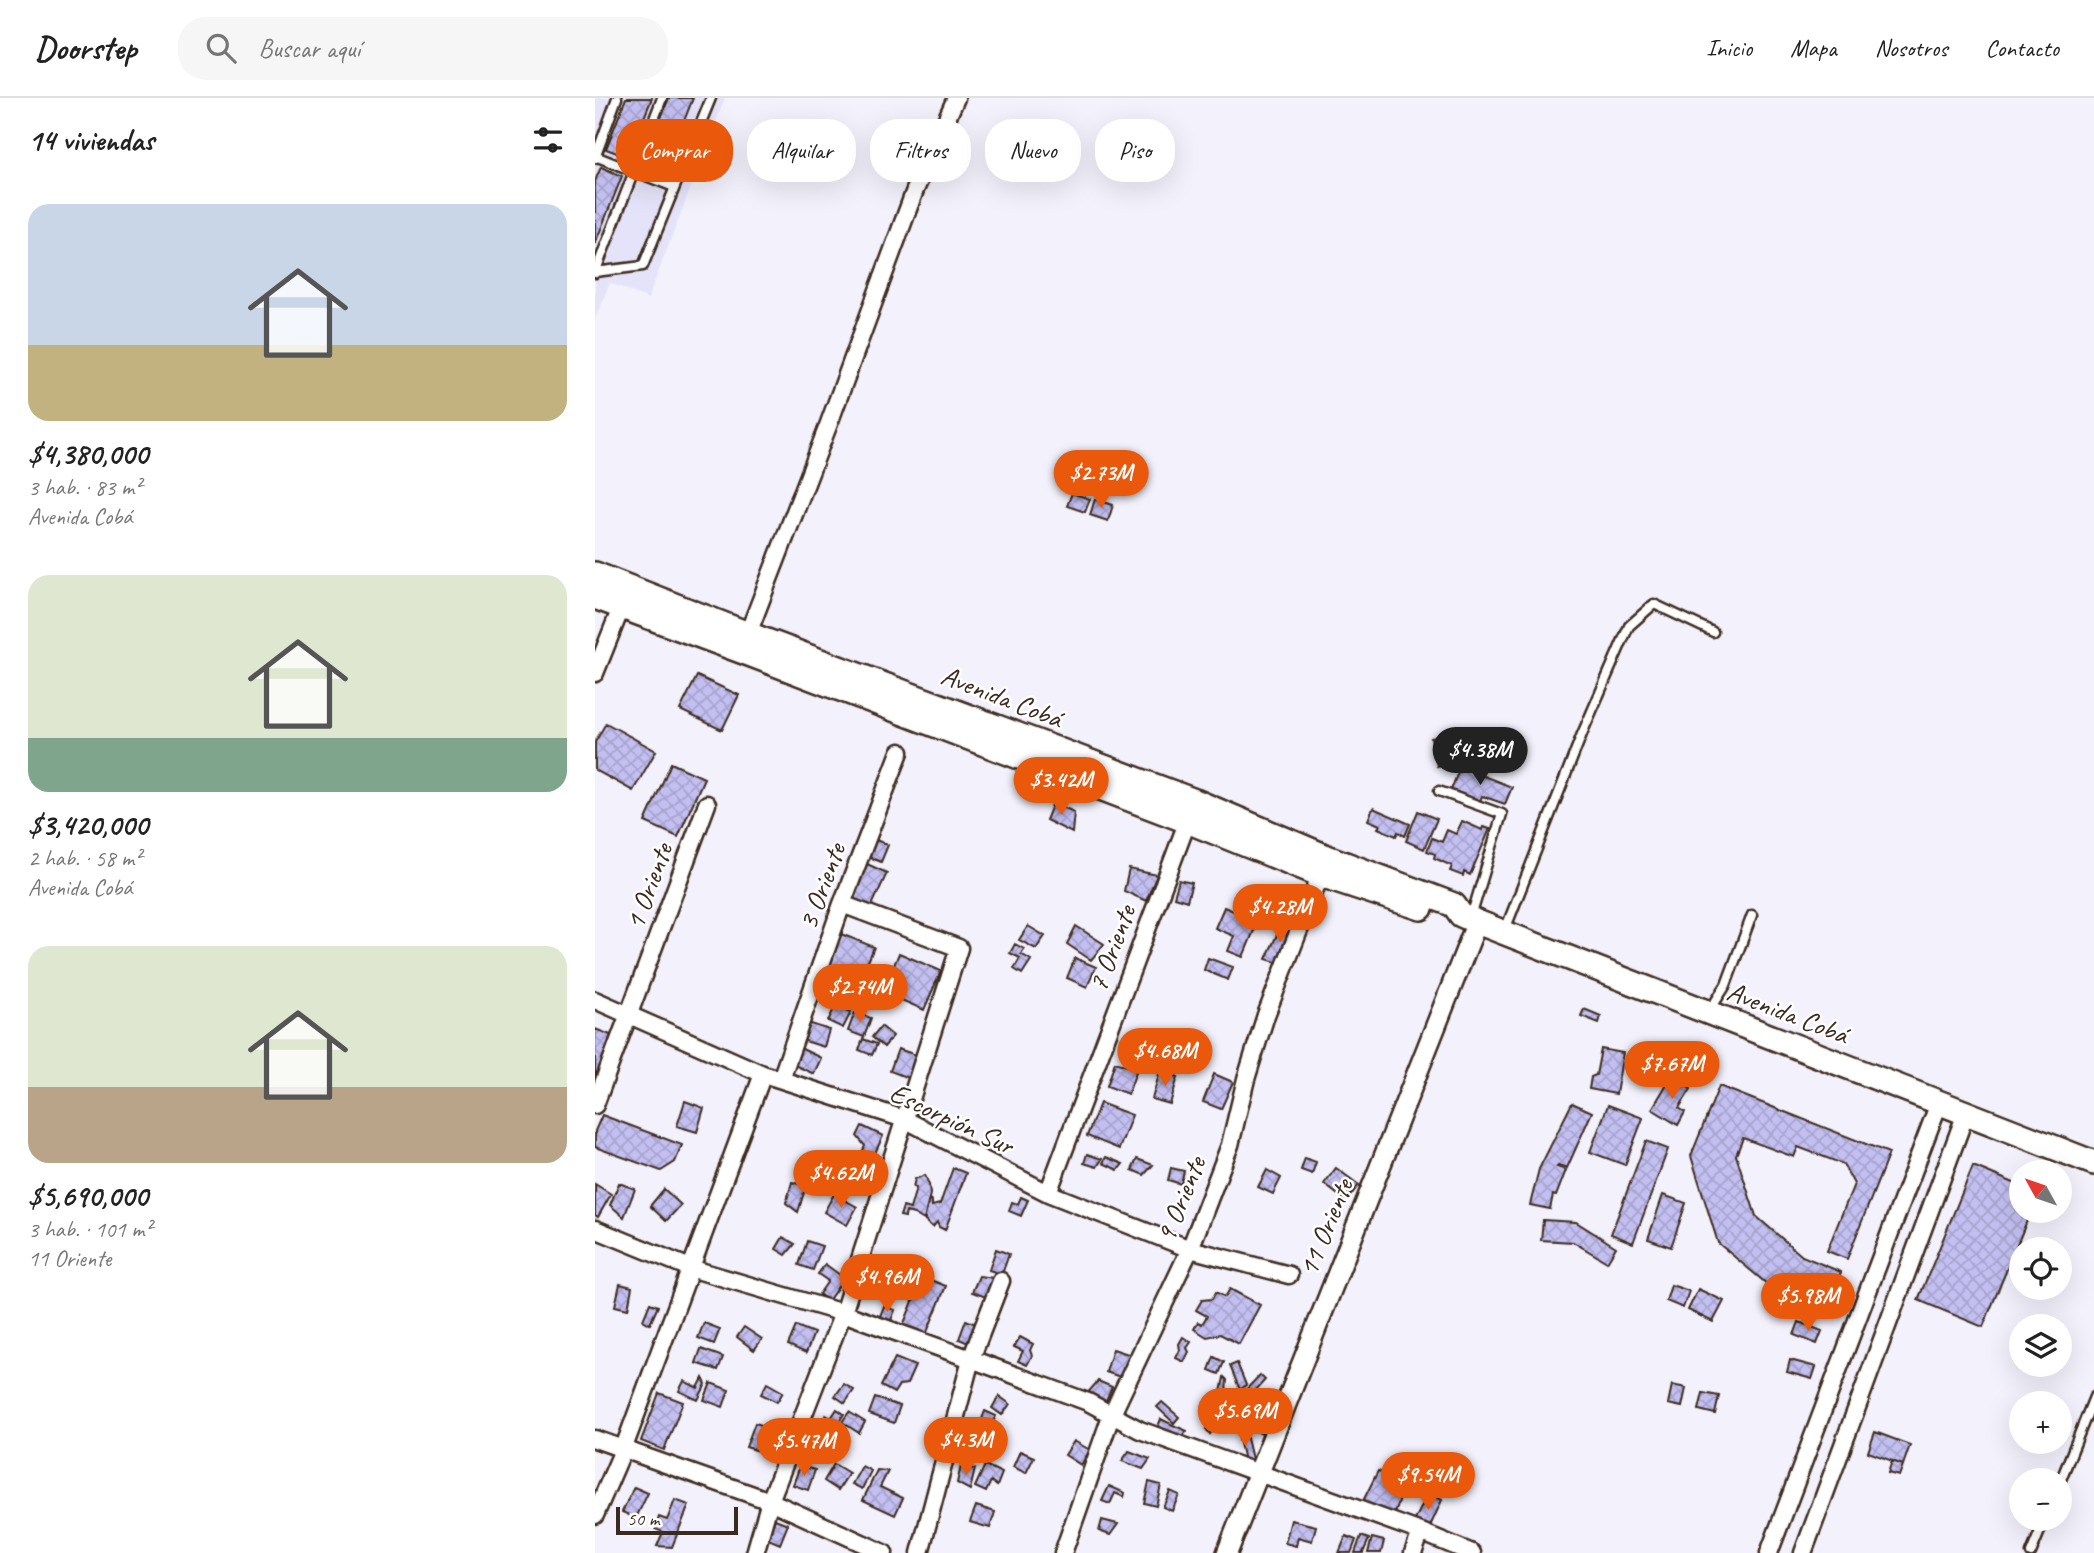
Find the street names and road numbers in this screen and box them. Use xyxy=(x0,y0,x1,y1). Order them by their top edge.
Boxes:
street label: Avenida Cobá xyxy=(936,657,1070,737)
street label: 1 Oriente xyxy=(617,837,681,934)
street label: 3 Oriente xyxy=(790,837,854,934)
street label: 7 Oriente xyxy=(1080,899,1144,996)
street label: Avenida Cobá xyxy=(1722,973,1856,1053)
street label: Escorpión Sur xyxy=(884,1075,1021,1163)
street label: 9 Oriente xyxy=(1148,1150,1214,1247)
street label: 11 Oriente xyxy=(1290,1172,1361,1281)

